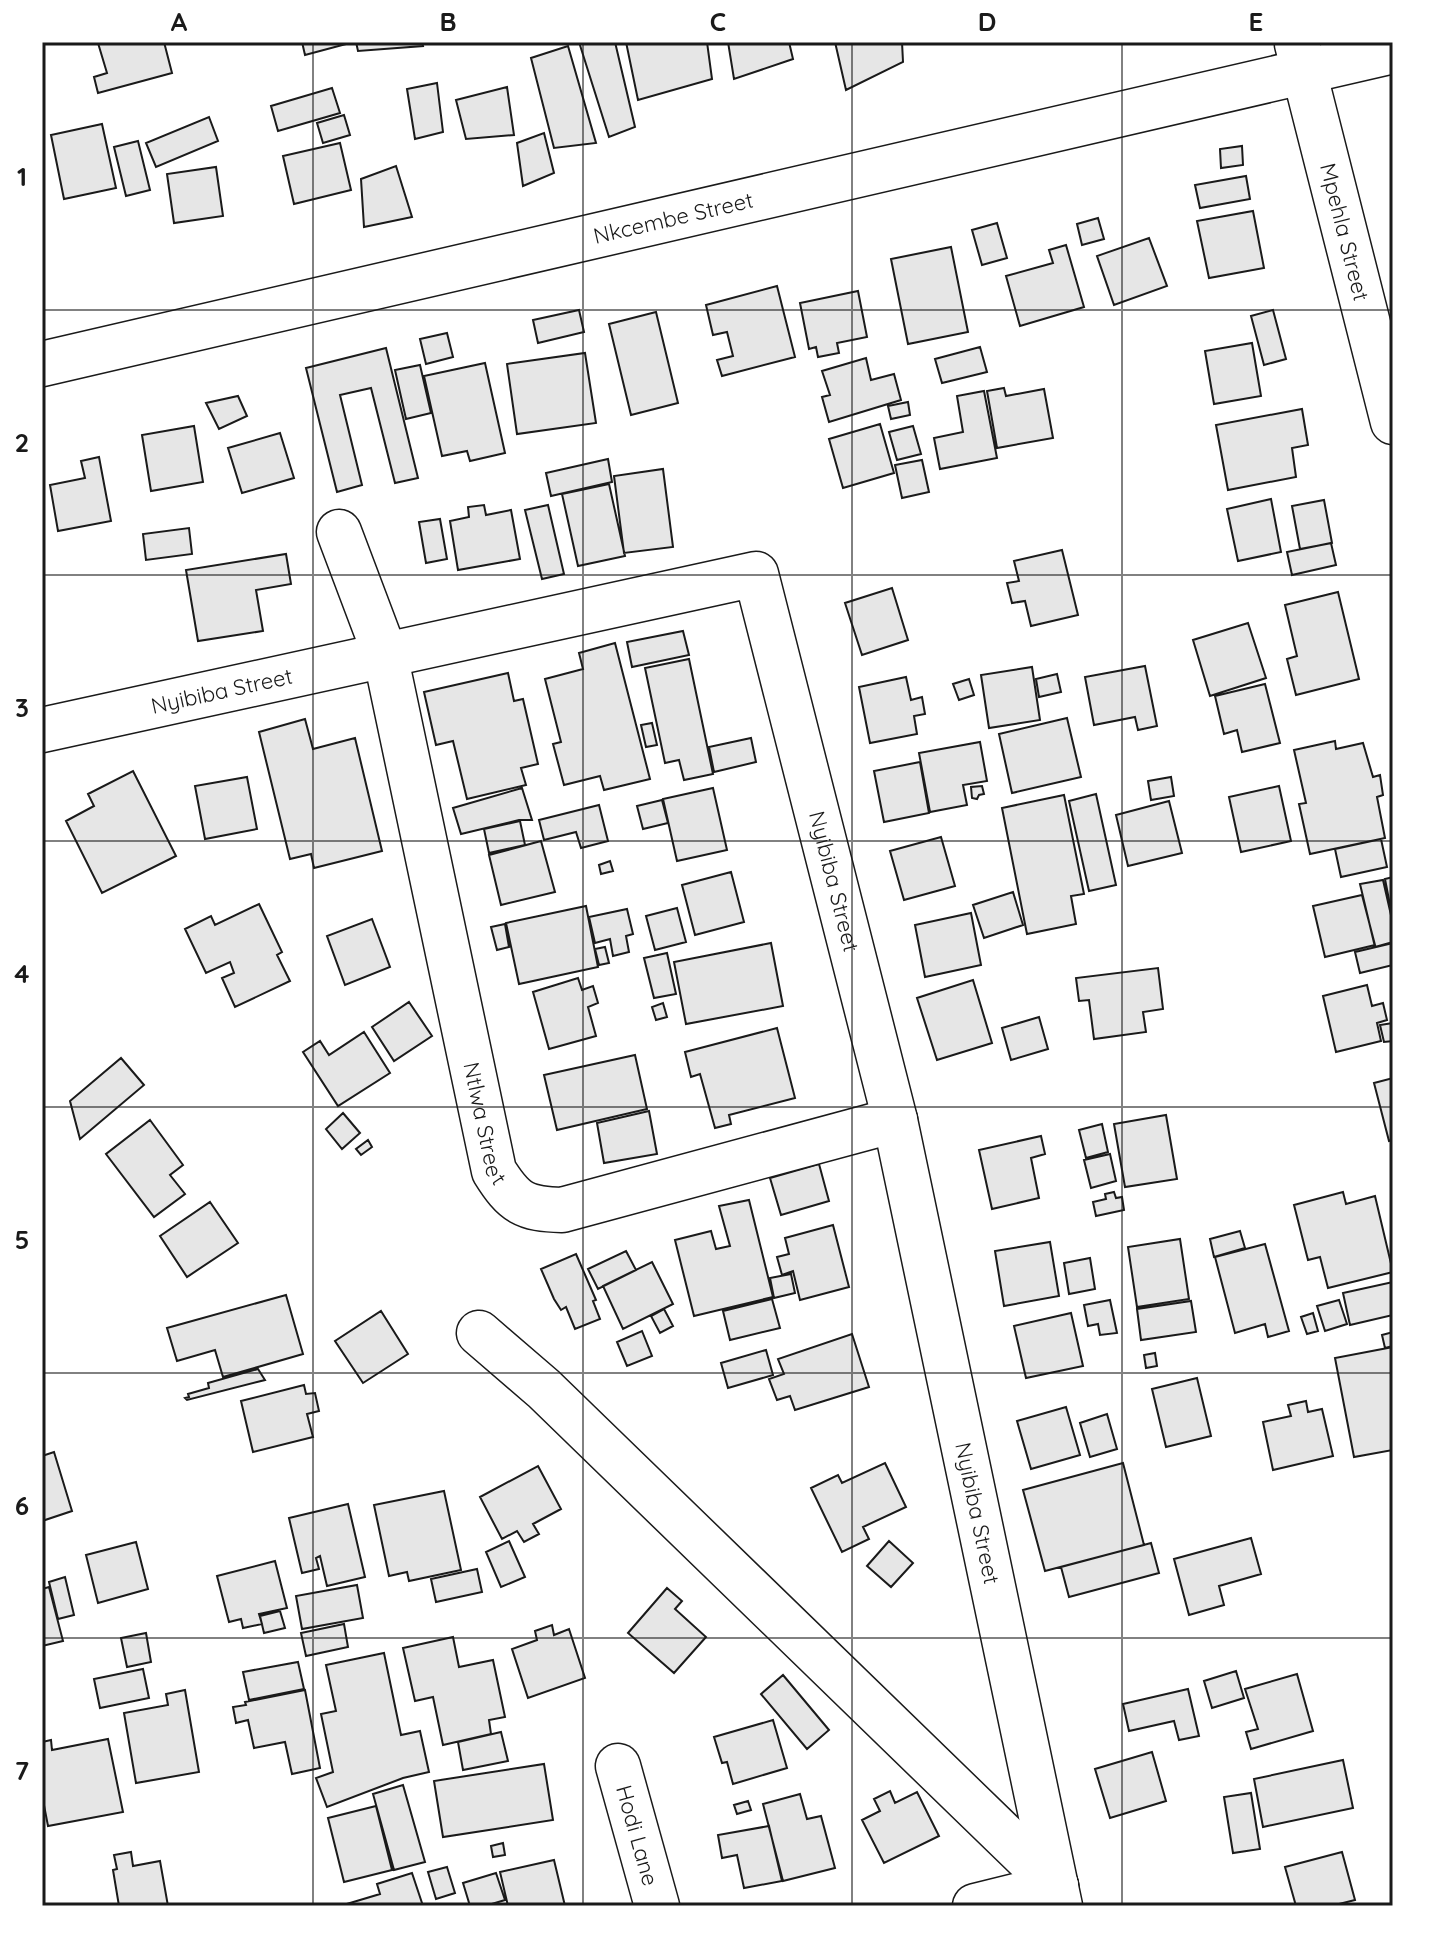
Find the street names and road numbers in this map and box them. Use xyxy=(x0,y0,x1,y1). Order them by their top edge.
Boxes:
street label: Mpehla Street xyxy=(1314,160,1376,304)
street label: Nkcembe Street xyxy=(591,186,756,250)
street label: Nyibiba Street xyxy=(148,662,295,720)
street label: Nyibiba Street xyxy=(803,808,866,955)
street label: Ntlwa Street xyxy=(457,1060,513,1190)
street label: Nyibiba Street xyxy=(949,1440,1006,1587)
street label: Hodi Lane xyxy=(610,1782,665,1889)

